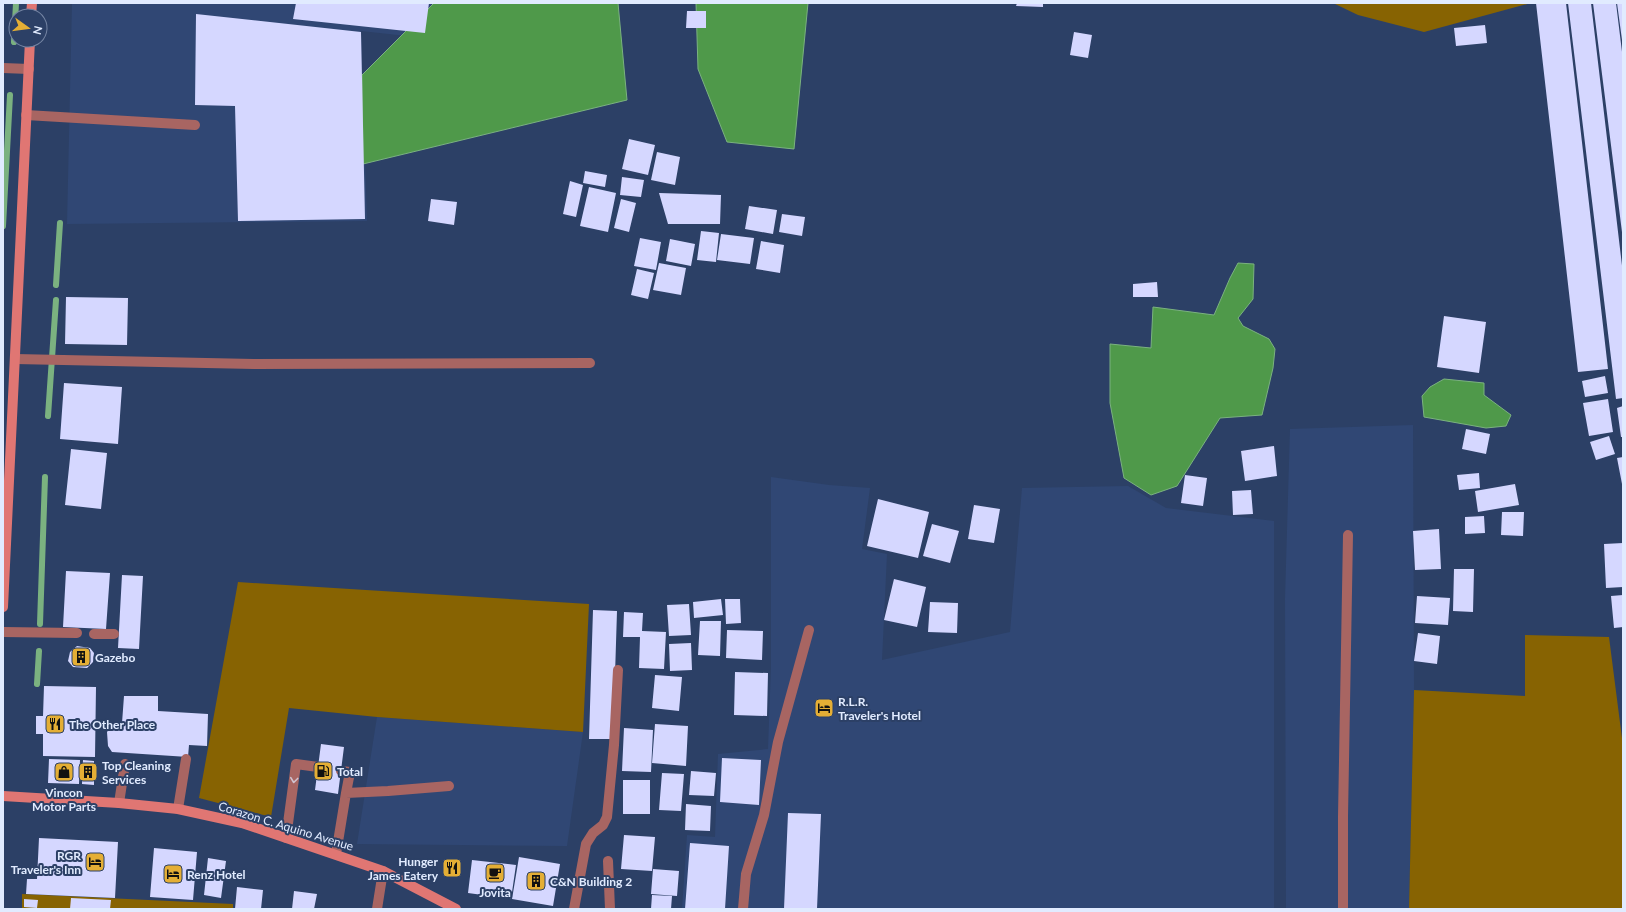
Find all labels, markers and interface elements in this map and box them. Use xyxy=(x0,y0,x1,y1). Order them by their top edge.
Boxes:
north arrow xyxy=(8,8,48,48)
text: N xyxy=(31,25,46,36)
building icon: Gazebo xyxy=(70,646,92,668)
place label: Gazebo xyxy=(95,650,135,665)
place label: R.L.R. Traveler's Hotel xyxy=(838,694,921,723)
hotel icon: R.L.R. Traveler's Hotel xyxy=(813,697,835,719)
restaurant icon: The Other Place xyxy=(44,713,66,735)
place label: The Other Place xyxy=(69,717,156,732)
place label: Top Cleaning Services xyxy=(102,758,171,787)
fuel station icon: Total xyxy=(312,760,334,782)
shop icon: Vincon Motor Parts xyxy=(53,761,75,783)
building icon: Top Cleaning Services xyxy=(77,761,99,783)
place label: Total xyxy=(337,764,363,779)
one-way arrow xyxy=(290,777,299,783)
place label: Vincon Motor Parts xyxy=(32,785,96,814)
street label: Corazon C. Aquino Avenue xyxy=(217,798,355,854)
place label: RGR Traveler's Inn xyxy=(11,848,81,877)
hotel icon: RGR Traveler's Inn xyxy=(84,851,106,873)
place label: Hunger James Eatery xyxy=(368,854,439,883)
restaurant icon: Hunger James Eatery xyxy=(441,857,463,879)
cafe icon: Jovita xyxy=(484,862,506,884)
hotel icon: Renz Hotel xyxy=(162,863,184,885)
place label: Renz Hotel xyxy=(187,867,246,882)
building icon: C&N Building 2 xyxy=(525,870,547,892)
place label: C&N Building 2 xyxy=(550,874,632,889)
place label: Jovita xyxy=(479,885,511,900)

